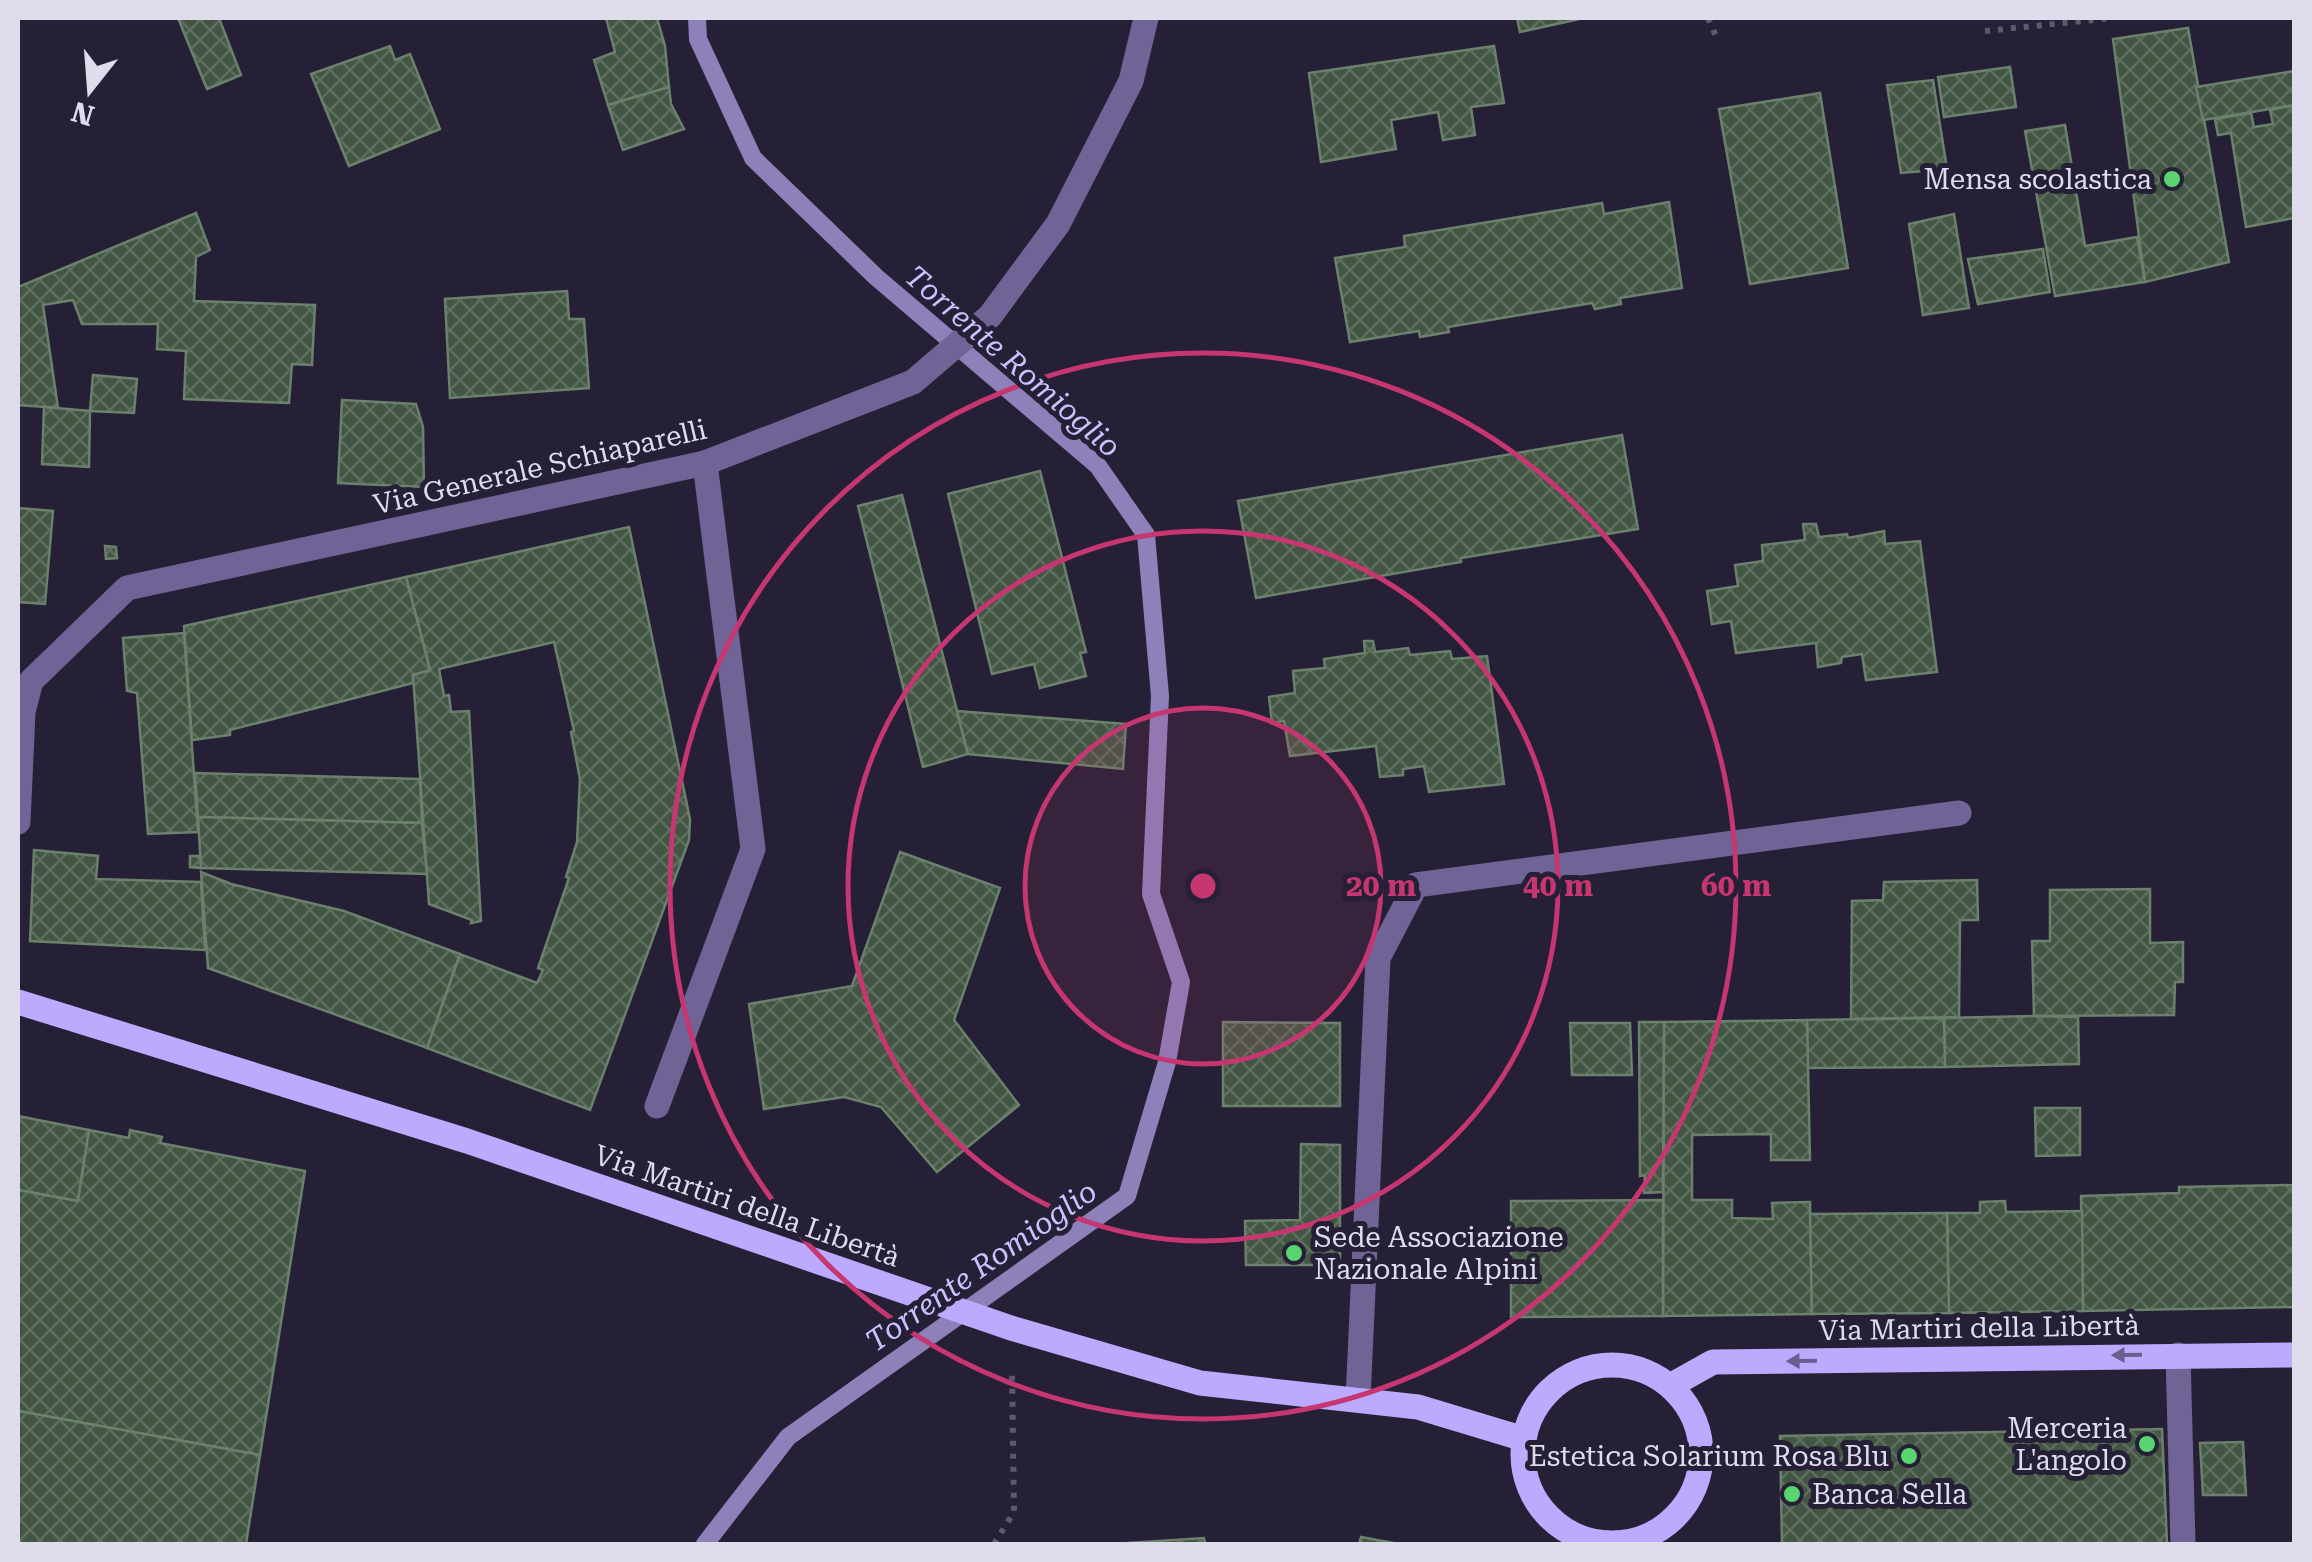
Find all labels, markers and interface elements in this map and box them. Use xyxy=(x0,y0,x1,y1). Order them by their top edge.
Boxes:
north arrow xyxy=(40,40,140,140)
text: N xyxy=(68,94,98,132)
place label: Mensa scolastica xyxy=(1923,163,2152,196)
marker: Mensa scolastica xyxy=(2161,168,2183,190)
water label: Torrente Romioglio xyxy=(898,258,1128,464)
street label: Via Generale Schiaparelli xyxy=(370,413,710,521)
centre of rings xyxy=(1185,868,1221,904)
text: 20 m xyxy=(1346,868,1416,903)
text: 40 m xyxy=(1523,868,1593,903)
text: 60 m xyxy=(1701,868,1771,903)
street label: Via Martiri della Libertà xyxy=(590,1138,904,1274)
water label: Torrente Romioglio xyxy=(859,1173,1103,1359)
place label: Sede Associazione Nazionale Alpini xyxy=(1314,1221,1564,1286)
marker: Sede Associazione Nazionale Alpini xyxy=(1283,1242,1305,1264)
street label: Via Martiri della Libertà xyxy=(1818,1309,2140,1347)
one-way arrow xyxy=(2111,1348,2143,1364)
one-way arrow xyxy=(1786,1353,1818,1369)
place label: Merceria L'angolo xyxy=(2007,1412,2127,1477)
marker: Merceria L'angolo xyxy=(2136,1433,2158,1455)
place label: Estetica Solarium Rosa Blu xyxy=(1529,1440,1889,1473)
marker: Estetica Solarium Rosa Blu xyxy=(1898,1445,1920,1467)
place label: Banca Sella xyxy=(1812,1478,1967,1511)
marker: Banca Sella xyxy=(1781,1483,1803,1505)

